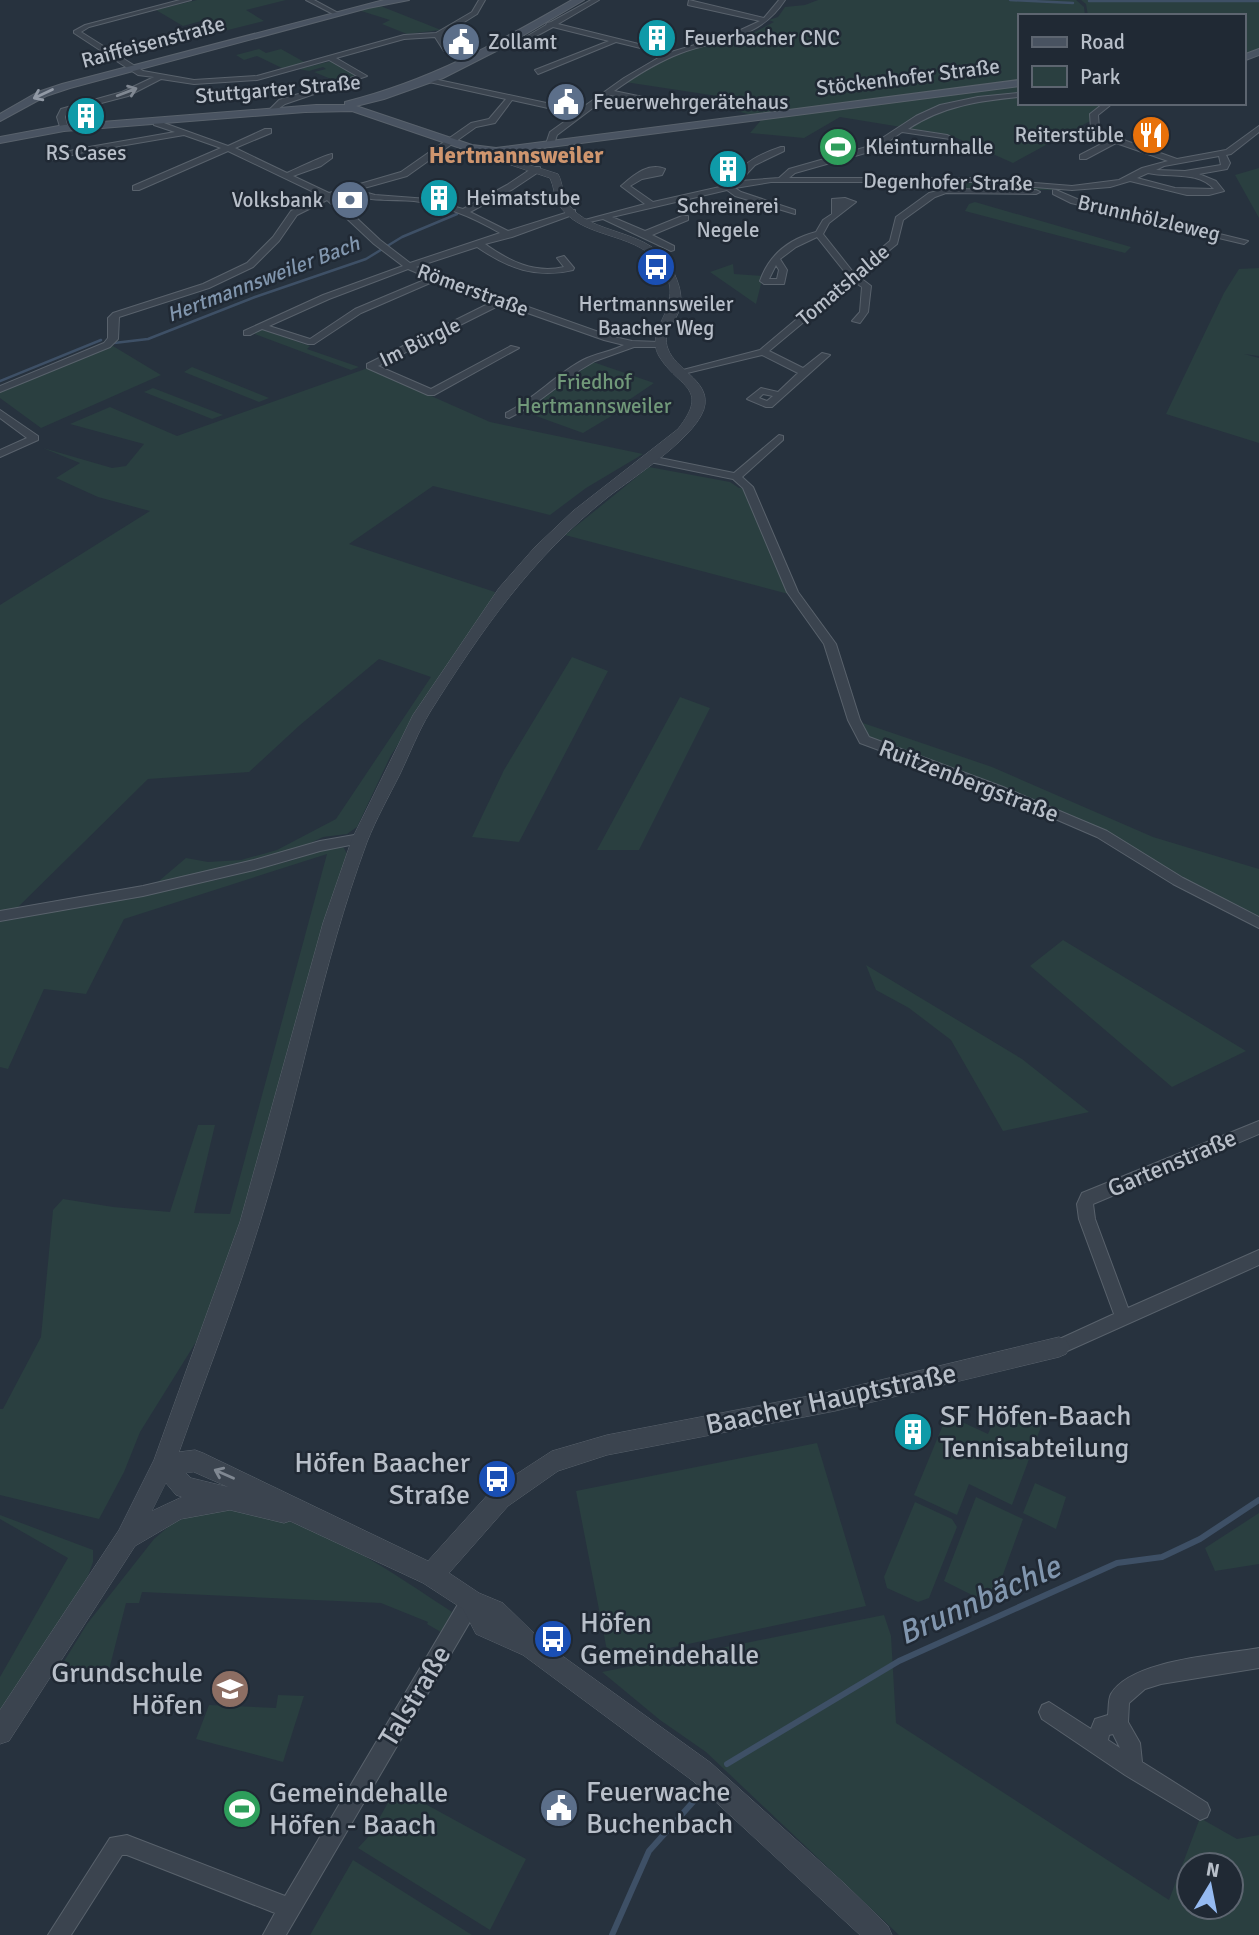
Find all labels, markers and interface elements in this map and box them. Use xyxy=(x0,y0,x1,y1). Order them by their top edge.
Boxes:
street label: Raiffeisenstraße xyxy=(78,10,228,74)
legend xyxy=(1018,14,1245,105)
building icon: Feuerbacher CNC xyxy=(636,17,678,59)
public building icon: Zollamt xyxy=(440,21,482,63)
place label: Feuerbacher CNC xyxy=(684,25,840,51)
place label: Zollamt xyxy=(488,29,557,55)
text: Road xyxy=(1080,29,1125,55)
street label: Stöckenhofer Straße xyxy=(815,53,1001,101)
text: Park xyxy=(1080,64,1121,90)
street label: Stuttgarter Straße xyxy=(194,69,362,109)
public building icon: Feuerwehrgerätehaus xyxy=(545,81,587,123)
one-way arrow xyxy=(116,85,137,98)
one-way arrow xyxy=(33,88,54,101)
place label: Feuerwehrgerätehaus xyxy=(593,89,788,115)
building icon: RS Cases xyxy=(65,95,107,137)
restaurant icon: Reiterstüble xyxy=(1130,114,1172,156)
place label: Reiterstüble xyxy=(1015,122,1124,148)
sports icon: Kleinturnhalle xyxy=(817,126,859,168)
place label: Kleinturnhalle xyxy=(865,134,994,160)
place label: RS Cases xyxy=(46,140,126,166)
district label: Hertmannsweiler xyxy=(429,141,604,170)
building icon: Schreinerei Negele xyxy=(707,148,749,190)
street label: Degenhofer Straße xyxy=(863,168,1033,196)
building icon: Heimatstube xyxy=(418,177,460,219)
bank icon: Volksbank xyxy=(329,179,371,221)
place label: Heimatstube xyxy=(466,185,581,211)
place label: Volksbank xyxy=(231,187,323,213)
street label: Brunnhölzleweg xyxy=(1075,189,1223,247)
place label: Schreinerei Negele xyxy=(677,193,779,243)
water label: Hertmannsweiler Bach xyxy=(163,230,363,328)
street label: Tomatshalde xyxy=(791,239,895,331)
bus stop icon: Hertmannsweiler Baacher Weg xyxy=(635,246,677,288)
street label: Römerstraße xyxy=(414,258,532,322)
place label: Hertmannsweiler Baacher Weg xyxy=(579,291,734,341)
street label: Im Bürgle xyxy=(375,311,465,373)
park label: Friedhof Hertmannsweiler xyxy=(517,369,672,419)
street label: Ruitzenbergstraße xyxy=(875,733,1063,829)
street label: Gartenstraße xyxy=(1103,1122,1241,1204)
street label: Baacher Hauptstraße xyxy=(703,1356,959,1442)
place label: SF Höfen-Baach Tennisabteilung xyxy=(940,1399,1131,1465)
building icon: SF Höfen-Baach Tennisabteilung xyxy=(892,1411,934,1453)
place label: Höfen Baacher Straße xyxy=(294,1446,471,1512)
bus stop icon: Höfen Baacher Straße xyxy=(476,1458,518,1500)
one-way arrow xyxy=(214,1467,235,1480)
water label: Brunnbächle xyxy=(892,1546,1068,1653)
place label: Höfen Gemeindehalle xyxy=(580,1606,759,1672)
bus stop icon: Höfen Gemeindehalle xyxy=(532,1618,574,1660)
street label: Talstraße xyxy=(372,1639,458,1753)
place label: Grundschule Höfen xyxy=(51,1656,203,1722)
school or university icon: Grundschule Höfen xyxy=(209,1668,251,1710)
place label: Feuerwache Buchenbach xyxy=(586,1775,733,1841)
place label: Gemeindehalle Höfen - Baach xyxy=(269,1776,448,1842)
public building icon: Feuerwache Buchenbach xyxy=(538,1787,580,1829)
sports icon: Gemeindehalle Höfen - Baach xyxy=(221,1788,263,1830)
north arrow xyxy=(1175,1851,1245,1921)
text: N xyxy=(1204,1857,1221,1883)

